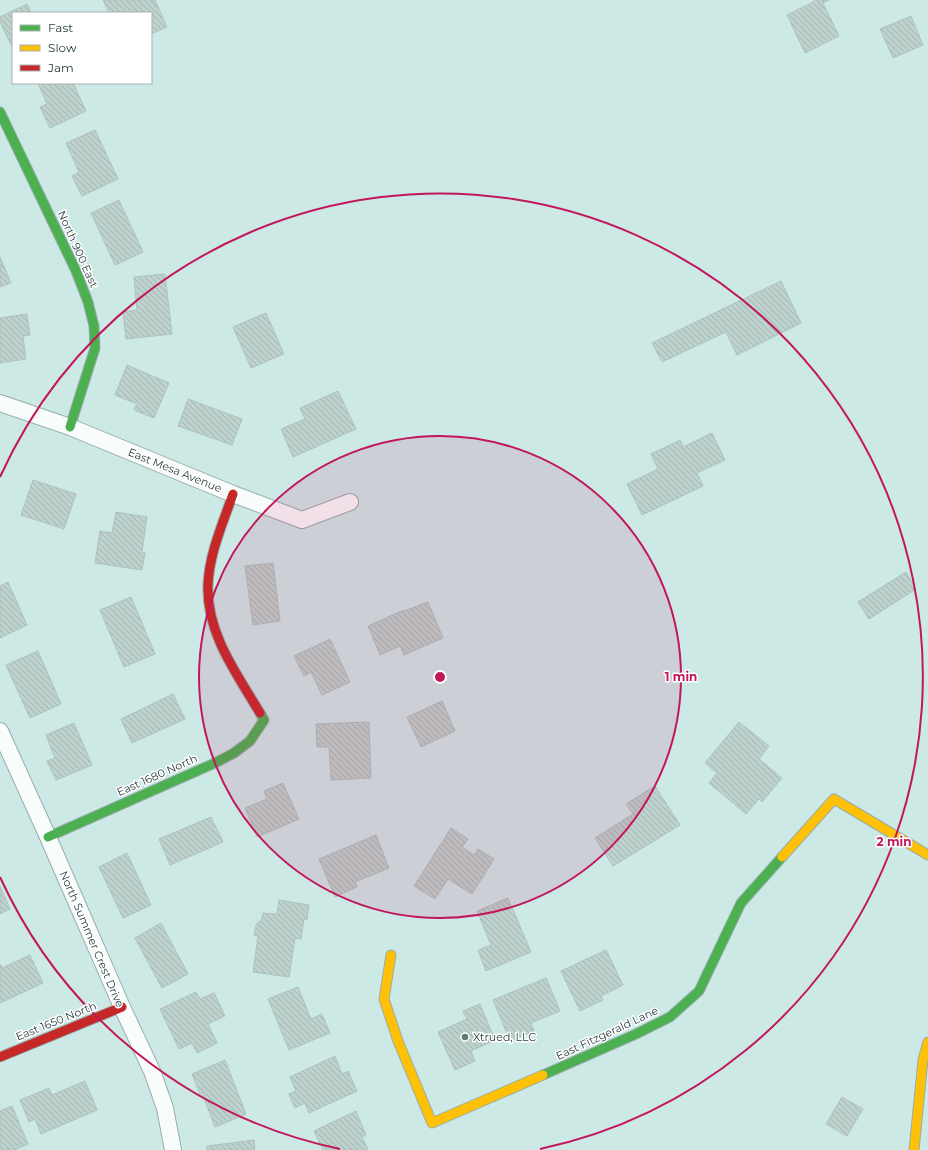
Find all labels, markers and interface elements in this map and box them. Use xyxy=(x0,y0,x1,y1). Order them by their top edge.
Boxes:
legend xyxy=(12,12,152,84)
text: Fast xyxy=(48,20,73,35)
text: Slow xyxy=(48,40,77,55)
text: Jam xyxy=(47,60,74,75)
street label: North 900 East xyxy=(55,208,101,290)
street label: East Mesa Avenue xyxy=(126,445,224,495)
text: 1 min xyxy=(665,669,697,684)
centre of rings xyxy=(433,670,447,684)
street label: East 1680 North xyxy=(115,751,199,799)
text: 2 min xyxy=(877,834,911,849)
street label: North Summer Crest Drive xyxy=(57,869,127,1010)
street label: East 1650 North xyxy=(14,998,98,1044)
street label: East Fitzgerald Lane xyxy=(554,1003,661,1063)
place label: Xtrued, LLC xyxy=(473,1030,536,1044)
marker: Xtrued, LLC xyxy=(460,1032,470,1042)

